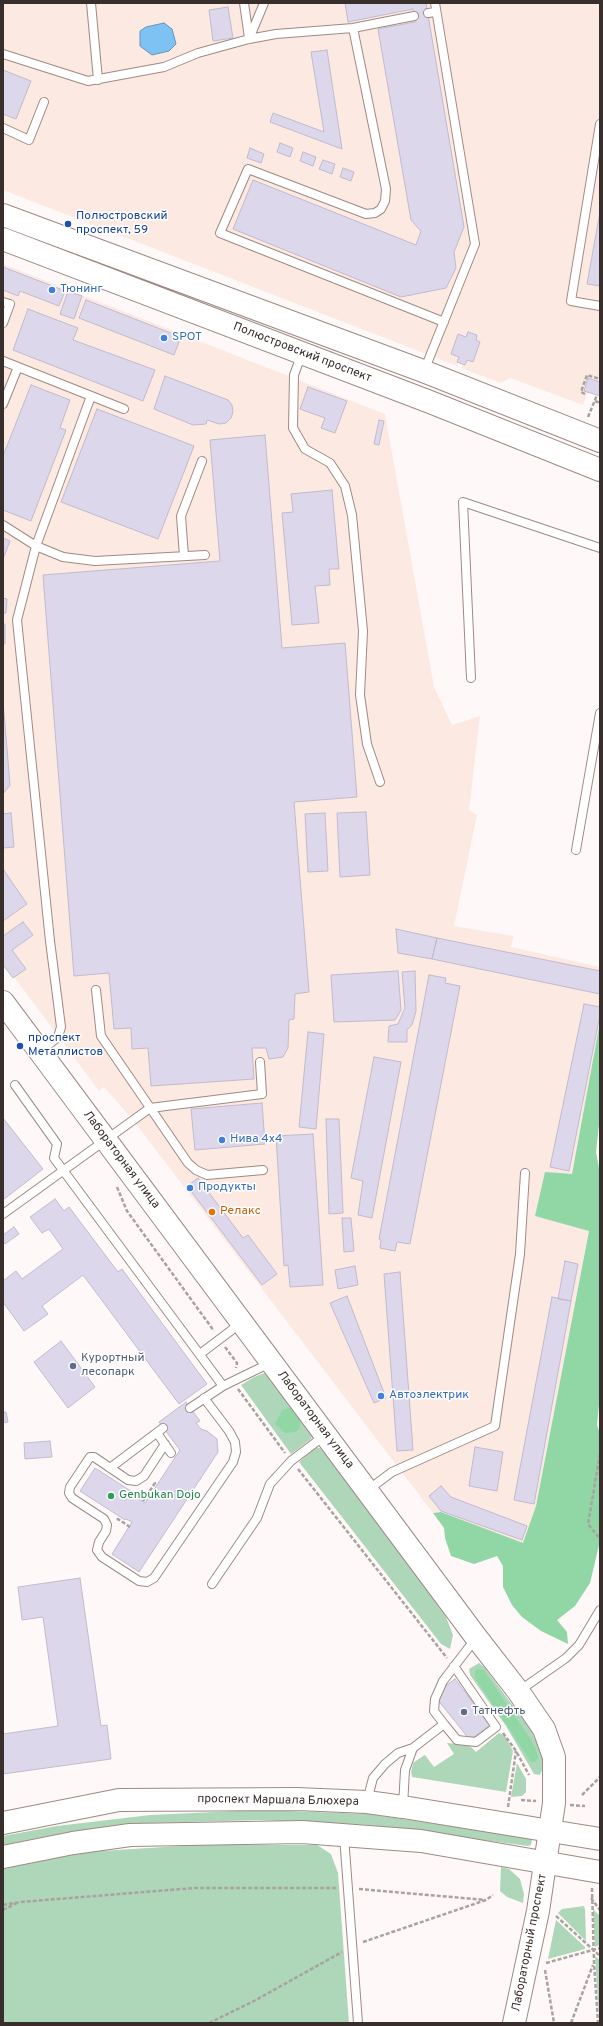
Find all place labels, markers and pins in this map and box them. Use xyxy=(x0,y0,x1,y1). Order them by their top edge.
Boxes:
place label: Полюстровский проспект, 59 xyxy=(76,210,168,238)
marker: Полюстровский проспект, 59 xyxy=(63,219,73,229)
place label: Тюнинг xyxy=(60,283,103,297)
marker: Тюнинг xyxy=(47,285,57,295)
place label: SPOT xyxy=(172,331,202,345)
marker: SPOT xyxy=(159,333,169,343)
place label: проспект Металлистов xyxy=(28,1032,103,1060)
marker: проспект Металлистов xyxy=(15,1041,25,1051)
place label: Нива 4х4 xyxy=(230,1133,282,1147)
marker: Нива 4х4 xyxy=(217,1135,227,1145)
place label: Продукты xyxy=(198,1181,256,1195)
marker: Продукты xyxy=(185,1183,195,1193)
place label: Релакс xyxy=(220,1205,261,1219)
marker: Релакс xyxy=(207,1207,217,1217)
place label: Курортный лесопарк xyxy=(81,1352,144,1380)
marker: Курортный лесопарк xyxy=(68,1361,78,1371)
place label: Автоэлектрик xyxy=(389,1389,469,1403)
marker: Автоэлектрик xyxy=(376,1391,386,1401)
place label: Genbukan Dojo xyxy=(119,1489,201,1503)
marker: Genbukan Dojo xyxy=(106,1491,116,1501)
place label: Татнефть xyxy=(472,1705,526,1719)
marker: Татнефть xyxy=(459,1707,469,1717)

